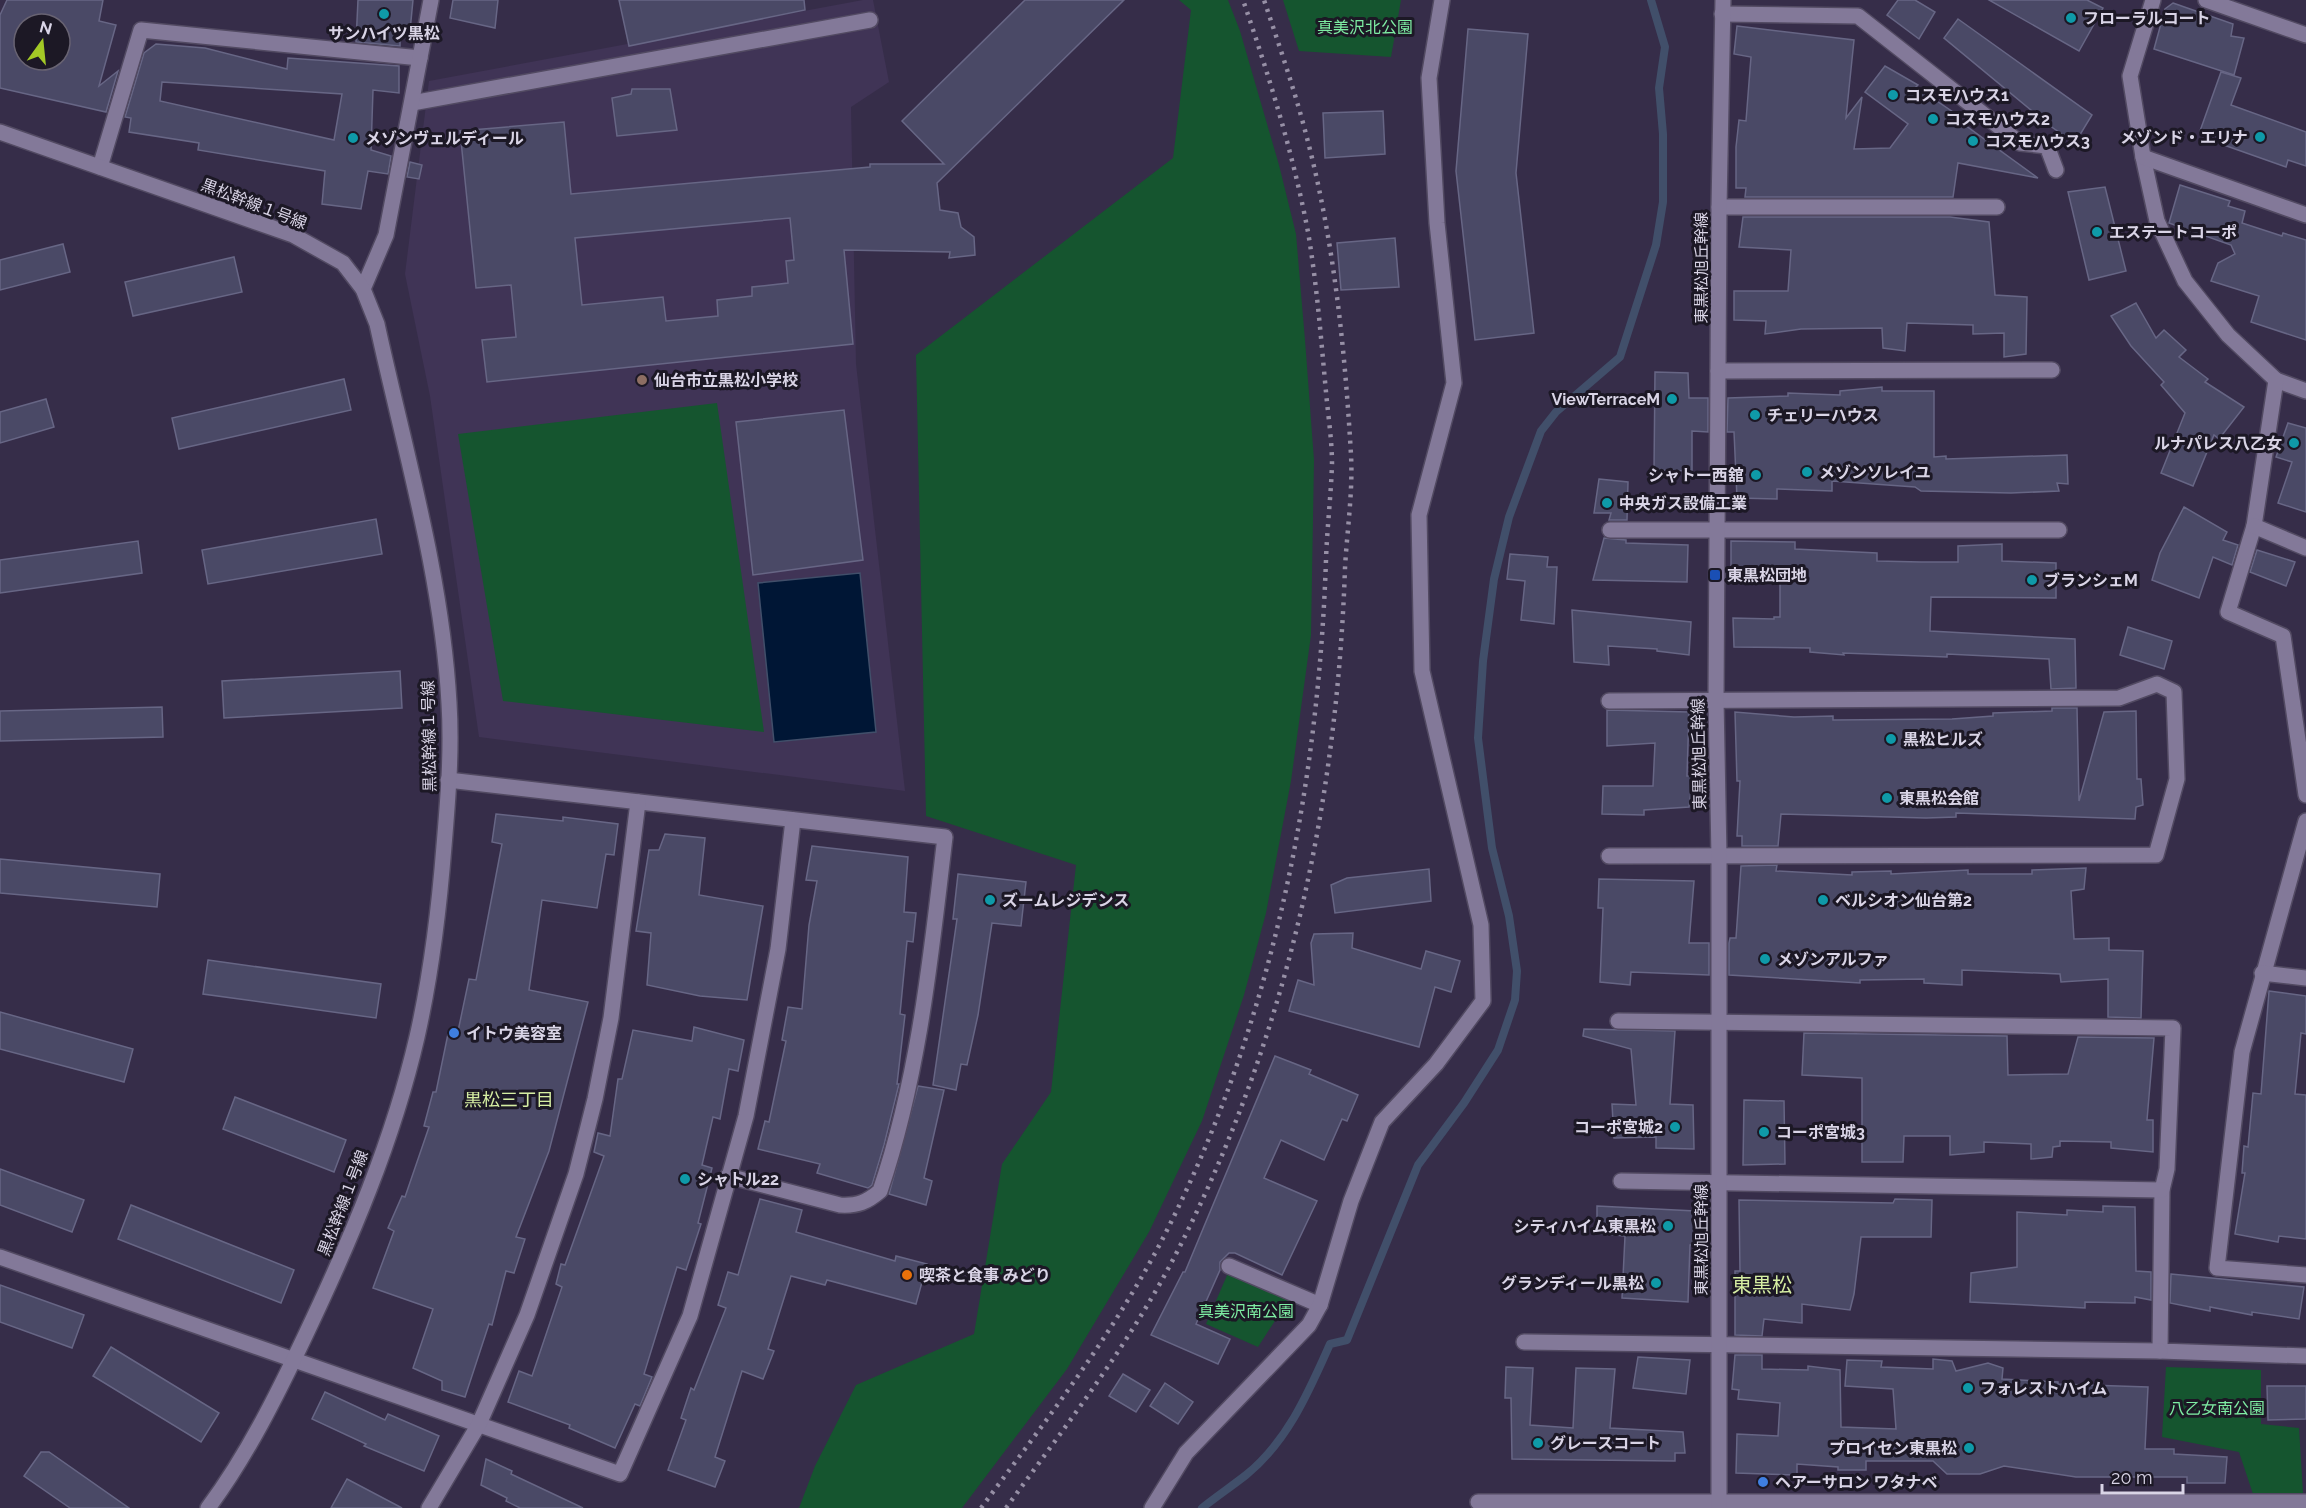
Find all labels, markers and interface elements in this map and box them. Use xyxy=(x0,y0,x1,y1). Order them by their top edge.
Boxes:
marker: サンハイツ黒松 xyxy=(377,7,391,21)
place label: フローラルコート xyxy=(2083,9,2211,28)
marker: フローラルコート xyxy=(2064,11,2078,25)
north arrow xyxy=(12,12,72,72)
text: N xyxy=(37,17,54,39)
park label: 真美沢北公園 xyxy=(1317,18,1413,37)
place label: サンハイツ黒松 xyxy=(328,24,440,43)
place label: コスモハウス1 xyxy=(1905,86,2009,105)
marker: コスモハウス1 xyxy=(1886,88,1900,102)
place label: コスモハウス2 xyxy=(1945,110,2050,129)
marker: コスモハウス2 xyxy=(1926,112,1940,126)
place label: メゾンド・エリナ xyxy=(2120,128,2248,147)
place label: メゾンヴェルディール xyxy=(365,129,524,148)
marker: メゾンド・エリナ xyxy=(2253,130,2267,144)
marker: メゾンヴェルディール xyxy=(346,131,360,145)
place label: コスモハウス3 xyxy=(1985,132,2090,151)
marker: コスモハウス3 xyxy=(1966,134,1980,148)
street label: 黒松幹線１号線 xyxy=(198,175,310,233)
street label: 東黒松旭丘幹線 xyxy=(1692,212,1711,324)
place label: エステートコーポ xyxy=(2109,223,2237,242)
marker: エステートコーポ xyxy=(2090,225,2104,239)
place label: 仙台市立黒松小学校 xyxy=(653,371,798,390)
marker: 仙台市立黒松小学校 xyxy=(635,373,649,387)
place label: ViewTerraceM xyxy=(1551,390,1660,409)
marker: ViewTerraceM xyxy=(1665,392,1679,406)
place label: チェリーハウス xyxy=(1767,406,1879,425)
marker: チェリーハウス xyxy=(1748,408,1762,422)
place label: ルナパレス八乙女 xyxy=(2154,434,2282,453)
marker: ルナパレス八乙女 xyxy=(2287,436,2301,450)
place label: メゾンソレイユ xyxy=(1819,463,1931,482)
marker: メゾンソレイユ xyxy=(1800,465,1814,479)
place label: シャトー西舘 xyxy=(1648,466,1744,485)
marker: シャトー西舘 xyxy=(1749,468,1763,482)
place label: 中央ガス設備工業 xyxy=(1619,494,1747,513)
marker: 中央ガス設備工業 xyxy=(1600,496,1614,510)
place label: 東黒松団地 xyxy=(1727,566,1807,585)
marker: 東黒松団地 xyxy=(1708,568,1722,582)
place label: ブランシェM xyxy=(2044,571,2138,590)
marker: ブランシェM xyxy=(2025,573,2039,587)
street label: 黒松幹線１号線 xyxy=(419,680,439,792)
street label: 東黒松旭丘幹線 xyxy=(1689,698,1709,810)
place label: 黒松ヒルズ xyxy=(1903,730,1983,749)
marker: 黒松ヒルズ xyxy=(1884,732,1898,746)
place label: 東黒松会館 xyxy=(1899,789,1979,808)
marker: 東黒松会館 xyxy=(1880,791,1894,805)
place label: ズームレジデンス xyxy=(1002,891,1129,910)
place label: ベルシオン仙台第2 xyxy=(1835,891,1972,910)
marker: ズームレジデンス xyxy=(983,893,997,907)
marker: ベルシオン仙台第2 xyxy=(1816,893,1830,907)
place label: メゾンアルファ xyxy=(1777,950,1889,969)
marker: メゾンアルファ xyxy=(1758,952,1772,966)
place label: イトウ美容室 xyxy=(466,1024,562,1043)
marker: イトウ美容室 xyxy=(447,1026,461,1040)
district label: 黒松三丁目 xyxy=(464,1089,554,1110)
place label: コーポ宮城2 xyxy=(1574,1118,1663,1137)
marker: コーポ宮城2 xyxy=(1668,1120,1682,1134)
place label: コーポ宮城3 xyxy=(1776,1123,1865,1142)
marker: コーポ宮城3 xyxy=(1757,1125,1771,1139)
street label: 黒松幹線１号線 xyxy=(314,1147,372,1259)
place label: シャトル22 xyxy=(697,1170,779,1189)
marker: シャトル22 xyxy=(678,1172,692,1186)
street label: 東黒松旭丘幹線 xyxy=(1692,1184,1711,1296)
place label: シティハイム東黒松 xyxy=(1514,1217,1656,1236)
marker: シティハイム東黒松 xyxy=(1661,1219,1675,1233)
place label: 喫茶と食事 みどり xyxy=(919,1266,1051,1285)
marker: 喫茶と食事 みどり xyxy=(900,1268,914,1282)
district label: 東黒松 xyxy=(1732,1273,1792,1297)
place label: グランディール黒松 xyxy=(1501,1274,1644,1293)
marker: グランディール黒松 xyxy=(1649,1276,1663,1290)
park label: 真美沢南公園 xyxy=(1198,1302,1294,1321)
place label: フォレストハイム xyxy=(1980,1379,2107,1398)
marker: フォレストハイム xyxy=(1961,1381,1975,1395)
park label: 八乙女南公園 xyxy=(2169,1399,2265,1418)
place label: グレースコート xyxy=(1550,1434,1661,1453)
marker: グレースコート xyxy=(1531,1436,1545,1450)
place label: プロイセン東黒松 xyxy=(1829,1439,1957,1458)
marker: プロイセン東黒松 xyxy=(1962,1441,1976,1455)
scale bar xyxy=(2102,1457,2183,1495)
text: 20 m xyxy=(2111,1467,2153,1488)
place label: ヘアーサロン ワタナベ xyxy=(1775,1473,1938,1492)
marker: ヘアーサロン ワタナベ xyxy=(1756,1475,1770,1489)

